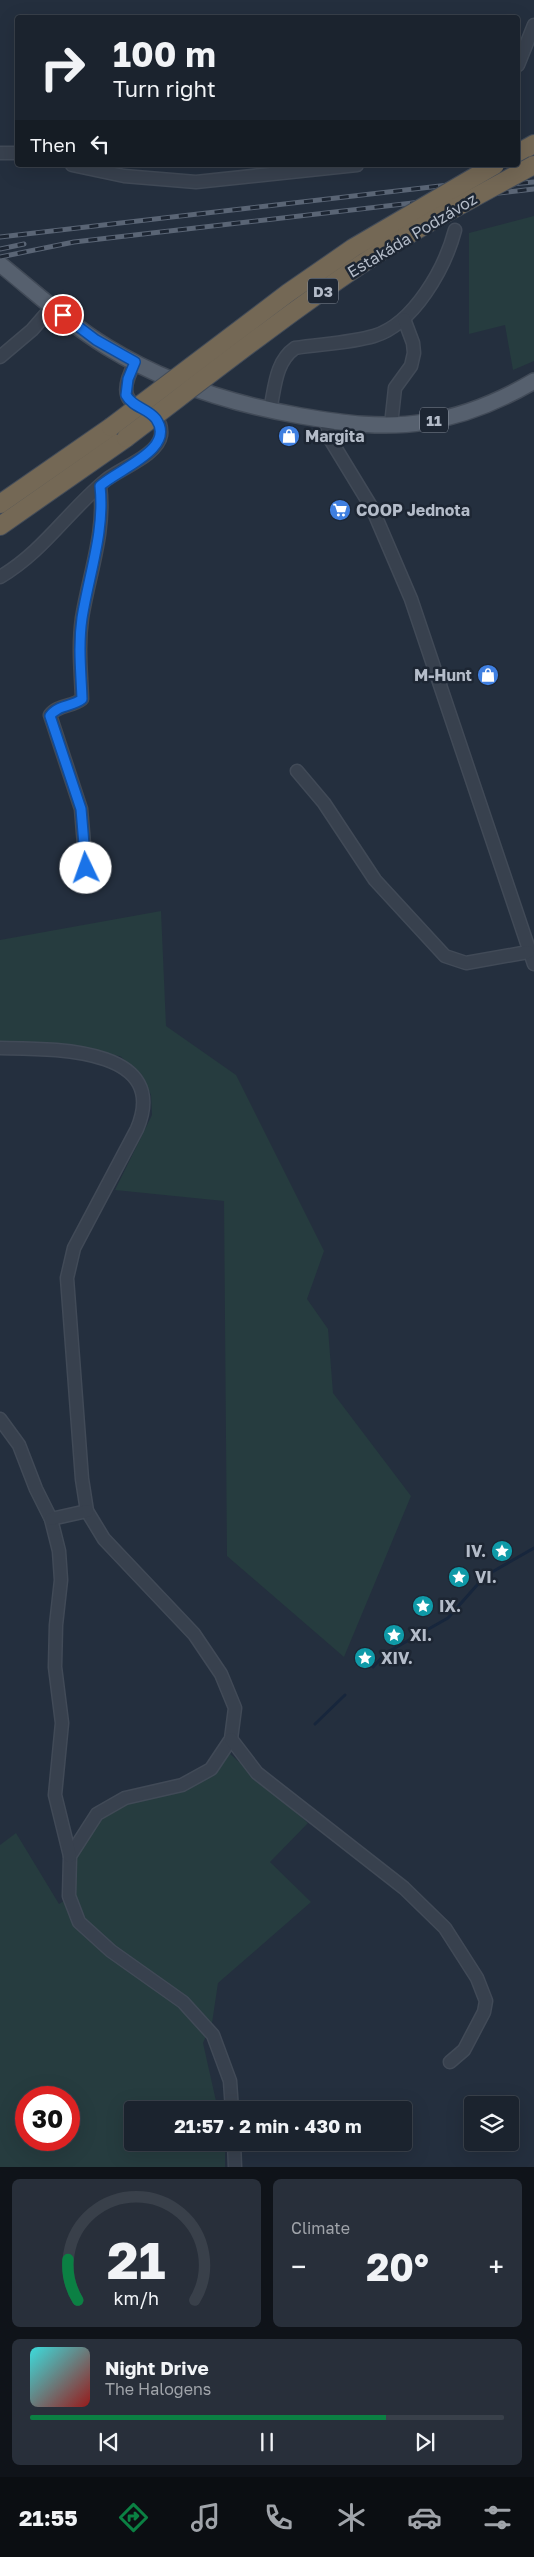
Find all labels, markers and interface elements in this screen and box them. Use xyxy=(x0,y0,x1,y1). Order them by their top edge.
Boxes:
text: 100 m xyxy=(113,33,216,75)
icon: right xyxy=(30,35,95,100)
text: Turn right xyxy=(113,75,216,102)
icon: left xyxy=(86,130,114,158)
text: Then xyxy=(30,133,76,156)
street label: Estakáda Podzávoz xyxy=(344,188,480,282)
road number: D3 xyxy=(308,278,338,304)
pin xyxy=(42,294,84,336)
icon: arrive xyxy=(49,301,77,329)
road number: 11 xyxy=(420,408,448,432)
shop icon: Margita xyxy=(277,424,301,448)
place label: Margita xyxy=(305,426,364,446)
supermarket icon: COOP Jednota xyxy=(328,498,352,522)
place label: COOP Jednota xyxy=(356,500,470,520)
shop icon: M-Hunt xyxy=(476,663,500,687)
place label: M-Hunt xyxy=(414,665,472,685)
position arrow xyxy=(59,841,111,893)
place icon: IV. xyxy=(490,1539,514,1563)
place label: IV. xyxy=(466,1541,486,1561)
place icon: VI. xyxy=(447,1565,471,1589)
place label: VI. xyxy=(475,1567,497,1587)
place icon: IX. xyxy=(411,1594,435,1618)
place label: IX. xyxy=(439,1596,461,1616)
place icon: XI. xyxy=(382,1623,406,1647)
place label: XI. xyxy=(410,1625,432,1645)
place icon: XIV. xyxy=(353,1646,377,1670)
place label: XIV. xyxy=(381,1648,413,1668)
speed limit sign: 30 xyxy=(15,2086,80,2151)
map controls xyxy=(464,2096,519,2151)
button: layers xyxy=(464,2096,519,2151)
text: 21:57 · 2 min · 430 m xyxy=(174,2114,362,2137)
text: Climate xyxy=(291,2218,350,2238)
text: 21 xyxy=(107,2228,166,2290)
text: 20° xyxy=(366,2244,429,2289)
text: − xyxy=(291,2250,306,2283)
text: + xyxy=(489,2250,504,2283)
text: km/h xyxy=(114,2287,159,2309)
text: Night Drive xyxy=(105,2356,209,2379)
text: The Halogens xyxy=(105,2379,211,2399)
icon: previous xyxy=(95,2428,123,2456)
icon: pause xyxy=(253,2428,281,2456)
icon: next xyxy=(411,2428,439,2456)
icon: directions xyxy=(116,2500,151,2535)
icon: music xyxy=(188,2500,223,2535)
icon: phone xyxy=(261,2500,296,2535)
icon: climate xyxy=(334,2500,369,2535)
icon: car xyxy=(407,2500,442,2535)
icon: filters xyxy=(480,2500,515,2535)
text: 21:55 xyxy=(19,2504,78,2531)

